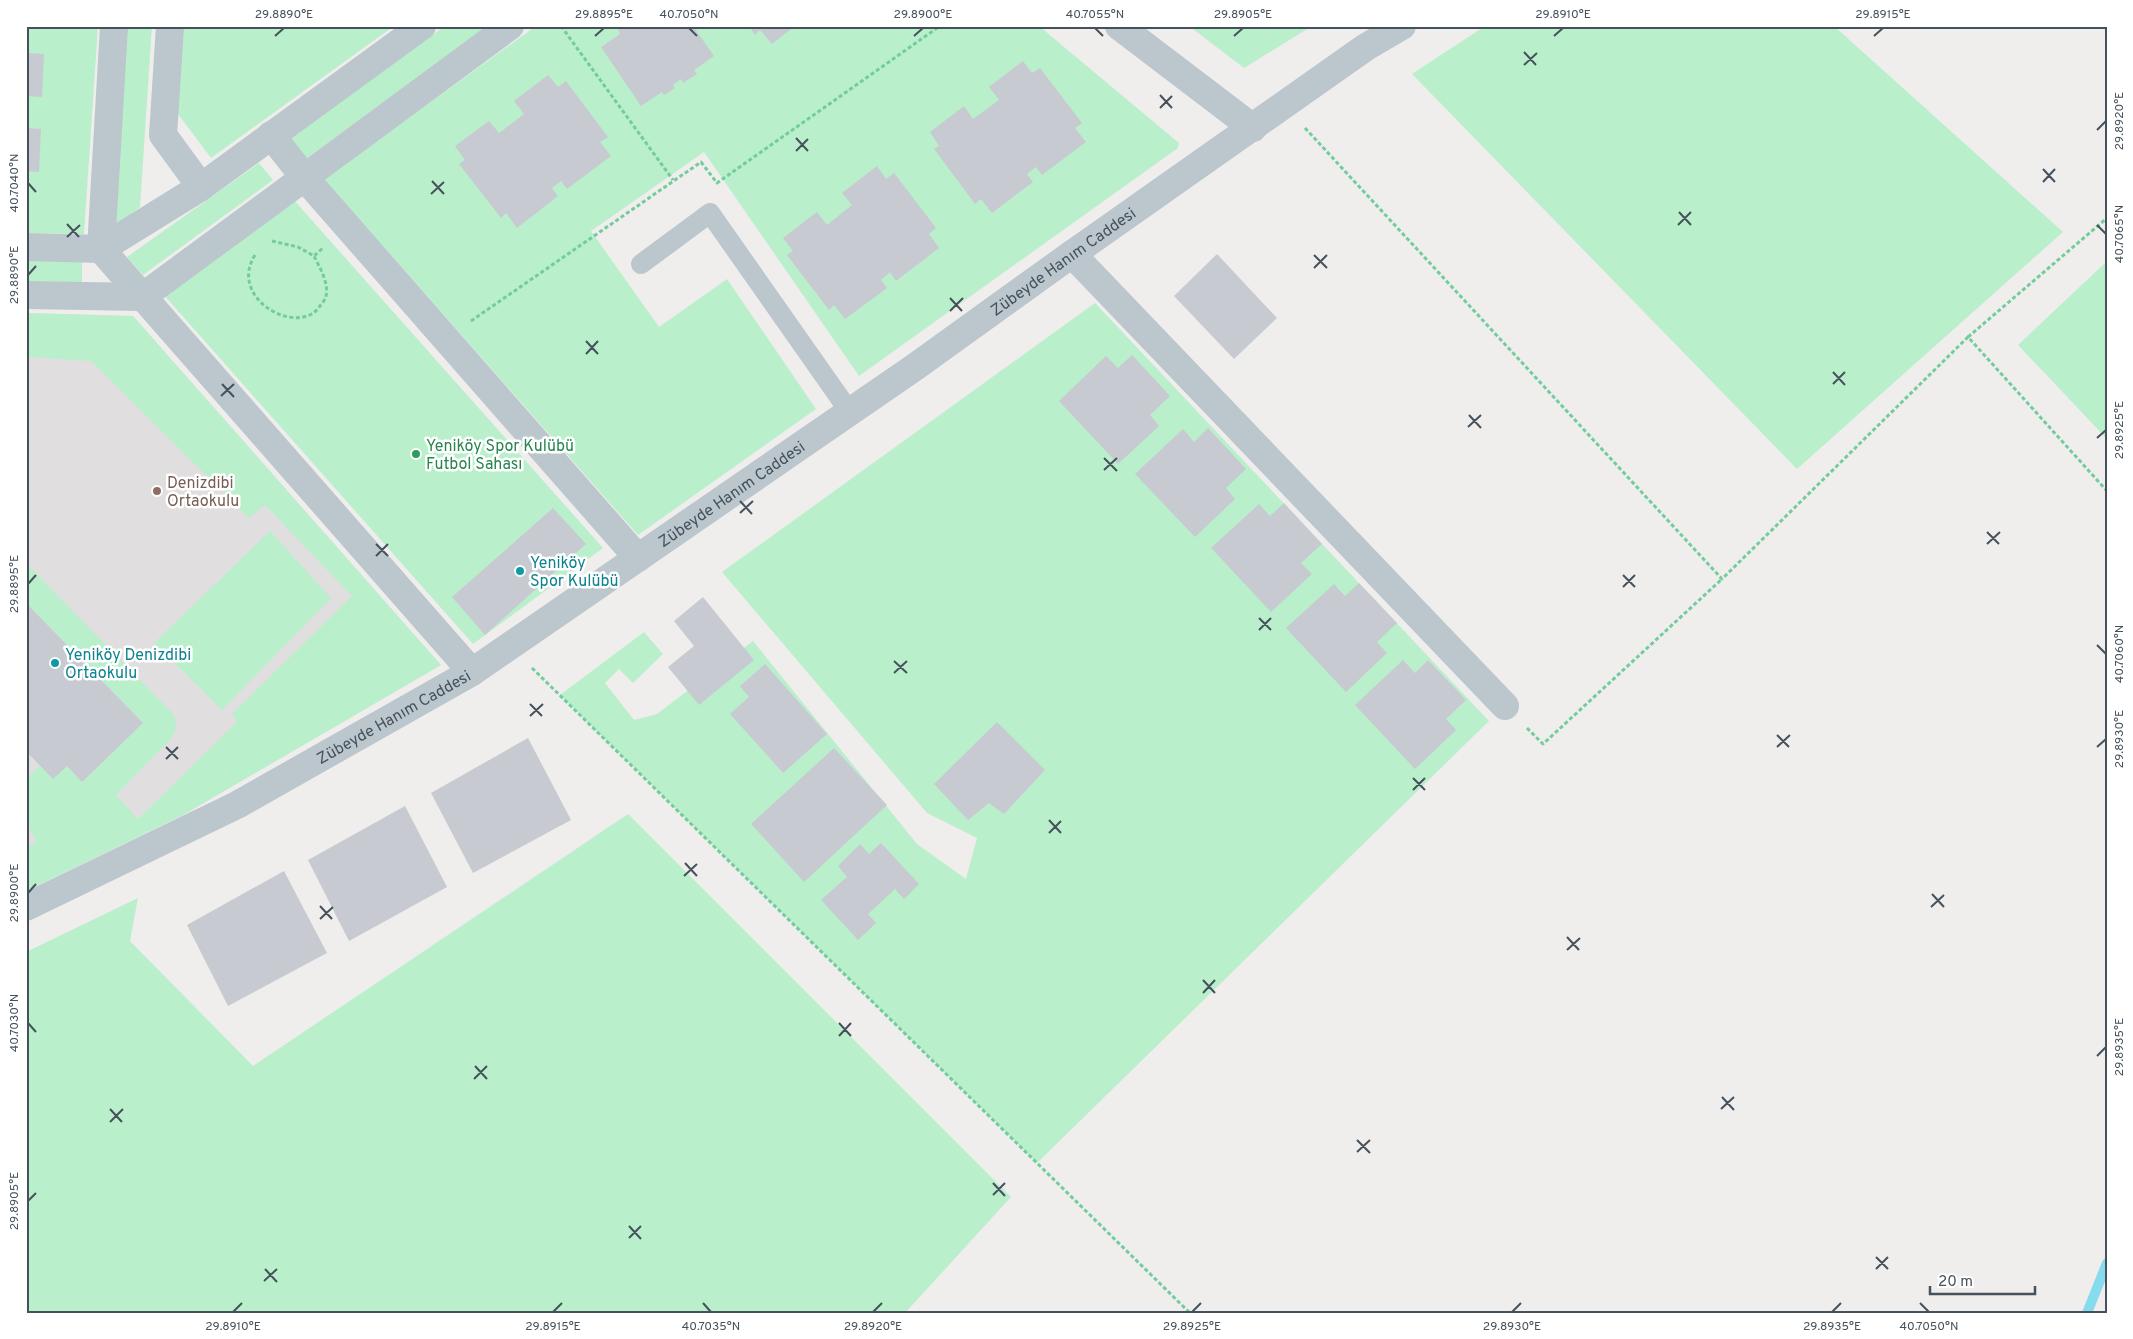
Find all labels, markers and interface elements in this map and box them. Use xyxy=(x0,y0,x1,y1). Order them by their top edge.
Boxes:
text: 29.8890°E xyxy=(255,7,313,23)
text: 29.8895°E xyxy=(575,7,633,23)
text: 40.7050°N xyxy=(660,7,718,23)
text: 29.8900°E xyxy=(894,7,952,23)
text: 40.7055°N xyxy=(1066,7,1124,23)
text: 29.8905°E xyxy=(1214,7,1272,23)
text: 29.8910°E xyxy=(1535,7,1591,23)
text: 29.8915°E xyxy=(1855,7,1911,23)
text: 29.8920°E xyxy=(2112,92,2128,150)
text: 40.7040°N xyxy=(7,154,23,212)
street label: Zübeyde Hanım Caddesi xyxy=(987,204,1140,321)
text: 40.7065°N xyxy=(2112,205,2128,263)
text: 29.8890°E xyxy=(7,246,23,304)
text: 29.8925°E xyxy=(2112,401,2128,459)
place label: Yeniköy Spor Kulübü Futbol Sahası xyxy=(426,437,574,475)
street label: Zübeyde Hanım Caddesi xyxy=(655,438,810,553)
marker: Yeniköy Spor Kulübü Futbol Sahası xyxy=(410,448,422,460)
place label: Denizdibi Ortaokulu xyxy=(167,474,239,512)
marker: Denizdibi Ortaokulu xyxy=(151,485,163,497)
place label: Yeniköy Spor Kulübü xyxy=(530,554,618,592)
text: 29.8895°E xyxy=(7,555,23,613)
marker: Yeniköy Spor Kulübü xyxy=(514,565,526,577)
text: 40.7060°N xyxy=(2112,625,2128,683)
place label: Yeniköy Denizdibi Ortaokulu xyxy=(65,646,191,684)
marker: Yeniköy Denizdibi Ortaokulu xyxy=(49,657,61,669)
street label: Zübeyde Hanım Caddesi xyxy=(314,667,475,770)
text: 29.8930°E xyxy=(2112,710,2128,768)
text: 29.8900°E xyxy=(7,864,23,922)
text: 40.7030°N xyxy=(7,994,23,1052)
text: 29.8935°E xyxy=(2112,1018,2128,1076)
text: 29.8905°E xyxy=(7,1172,23,1230)
scale bar xyxy=(1930,1264,2036,1296)
text: 20 m xyxy=(1938,1273,1973,1292)
text: 29.8910°E xyxy=(205,1319,261,1335)
text: 29.8915°E xyxy=(525,1319,581,1335)
text: 40.7035°N xyxy=(682,1319,740,1335)
text: 29.8920°E xyxy=(844,1319,902,1335)
text: 29.8925°E xyxy=(1163,1319,1221,1335)
text: 29.8930°E xyxy=(1483,1319,1541,1335)
text: 29.8935°E xyxy=(1803,1319,1861,1335)
text: 40.7050°N xyxy=(1900,1319,1958,1335)

